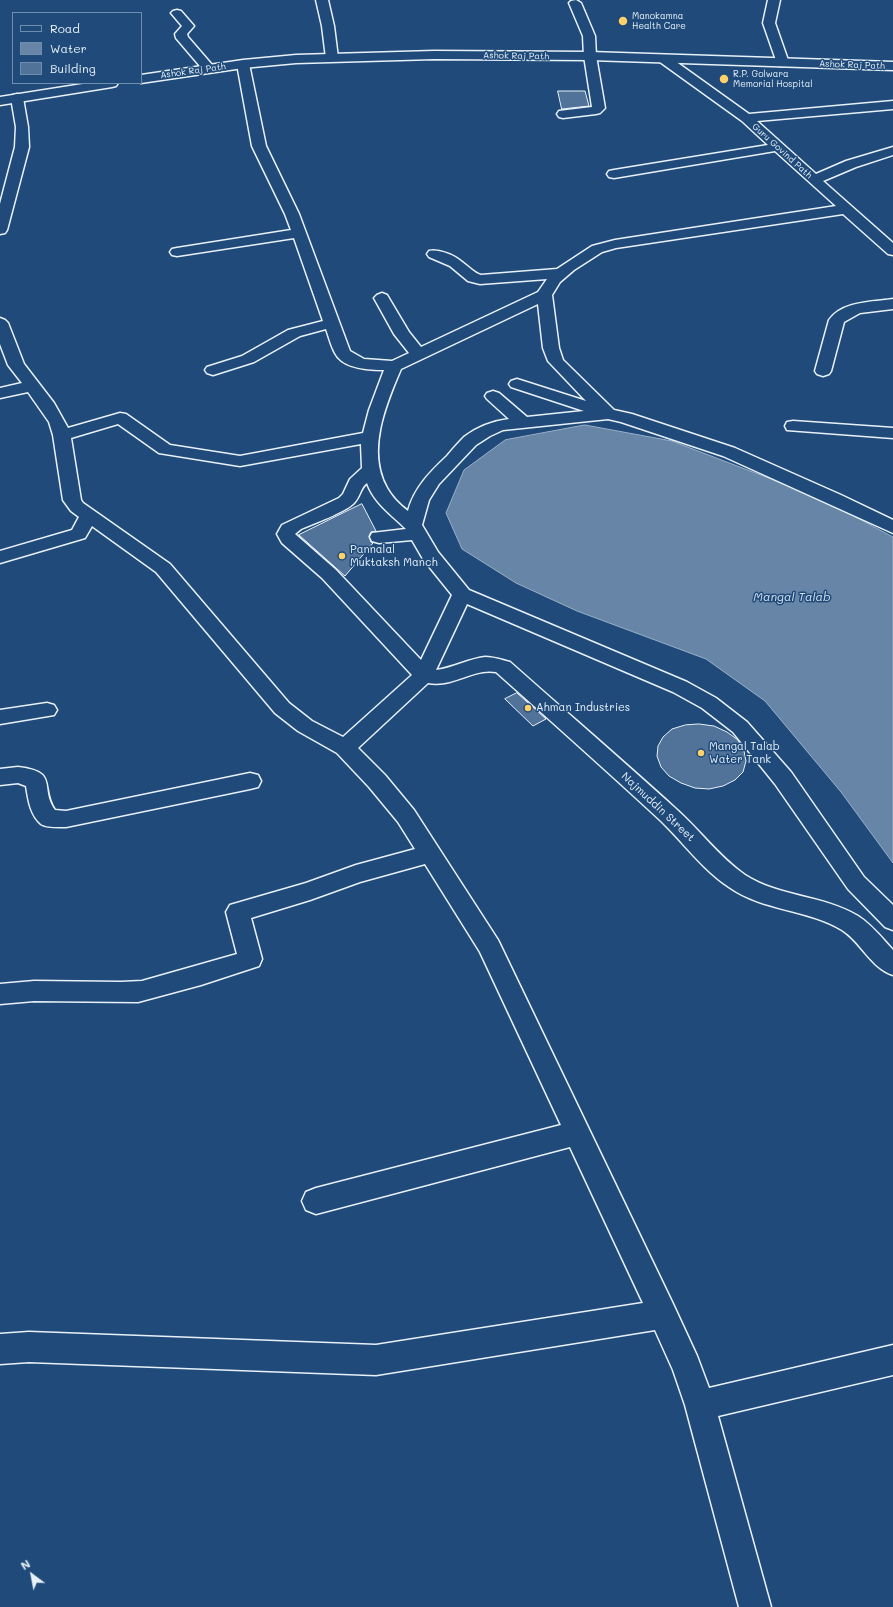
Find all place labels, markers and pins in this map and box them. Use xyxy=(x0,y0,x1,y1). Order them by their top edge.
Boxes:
place label: Manokamna Health Care xyxy=(632,11,686,32)
marker: Manokamna Health Care xyxy=(617,15,629,27)
place label: R.P. Golwara Memorial Hospital xyxy=(733,69,813,90)
marker: R.P. Golwara Memorial Hospital xyxy=(718,73,730,85)
place label: Pannalal Muktaksh Manch xyxy=(350,543,438,569)
marker: Pannalal Muktaksh Manch xyxy=(337,551,347,561)
place label: Ahman Industries xyxy=(536,701,630,715)
marker: Ahman Industries xyxy=(523,703,533,713)
place label: Mangal Talab Water Tank xyxy=(709,740,780,766)
marker: Mangal Talab Water Tank xyxy=(696,748,706,758)

